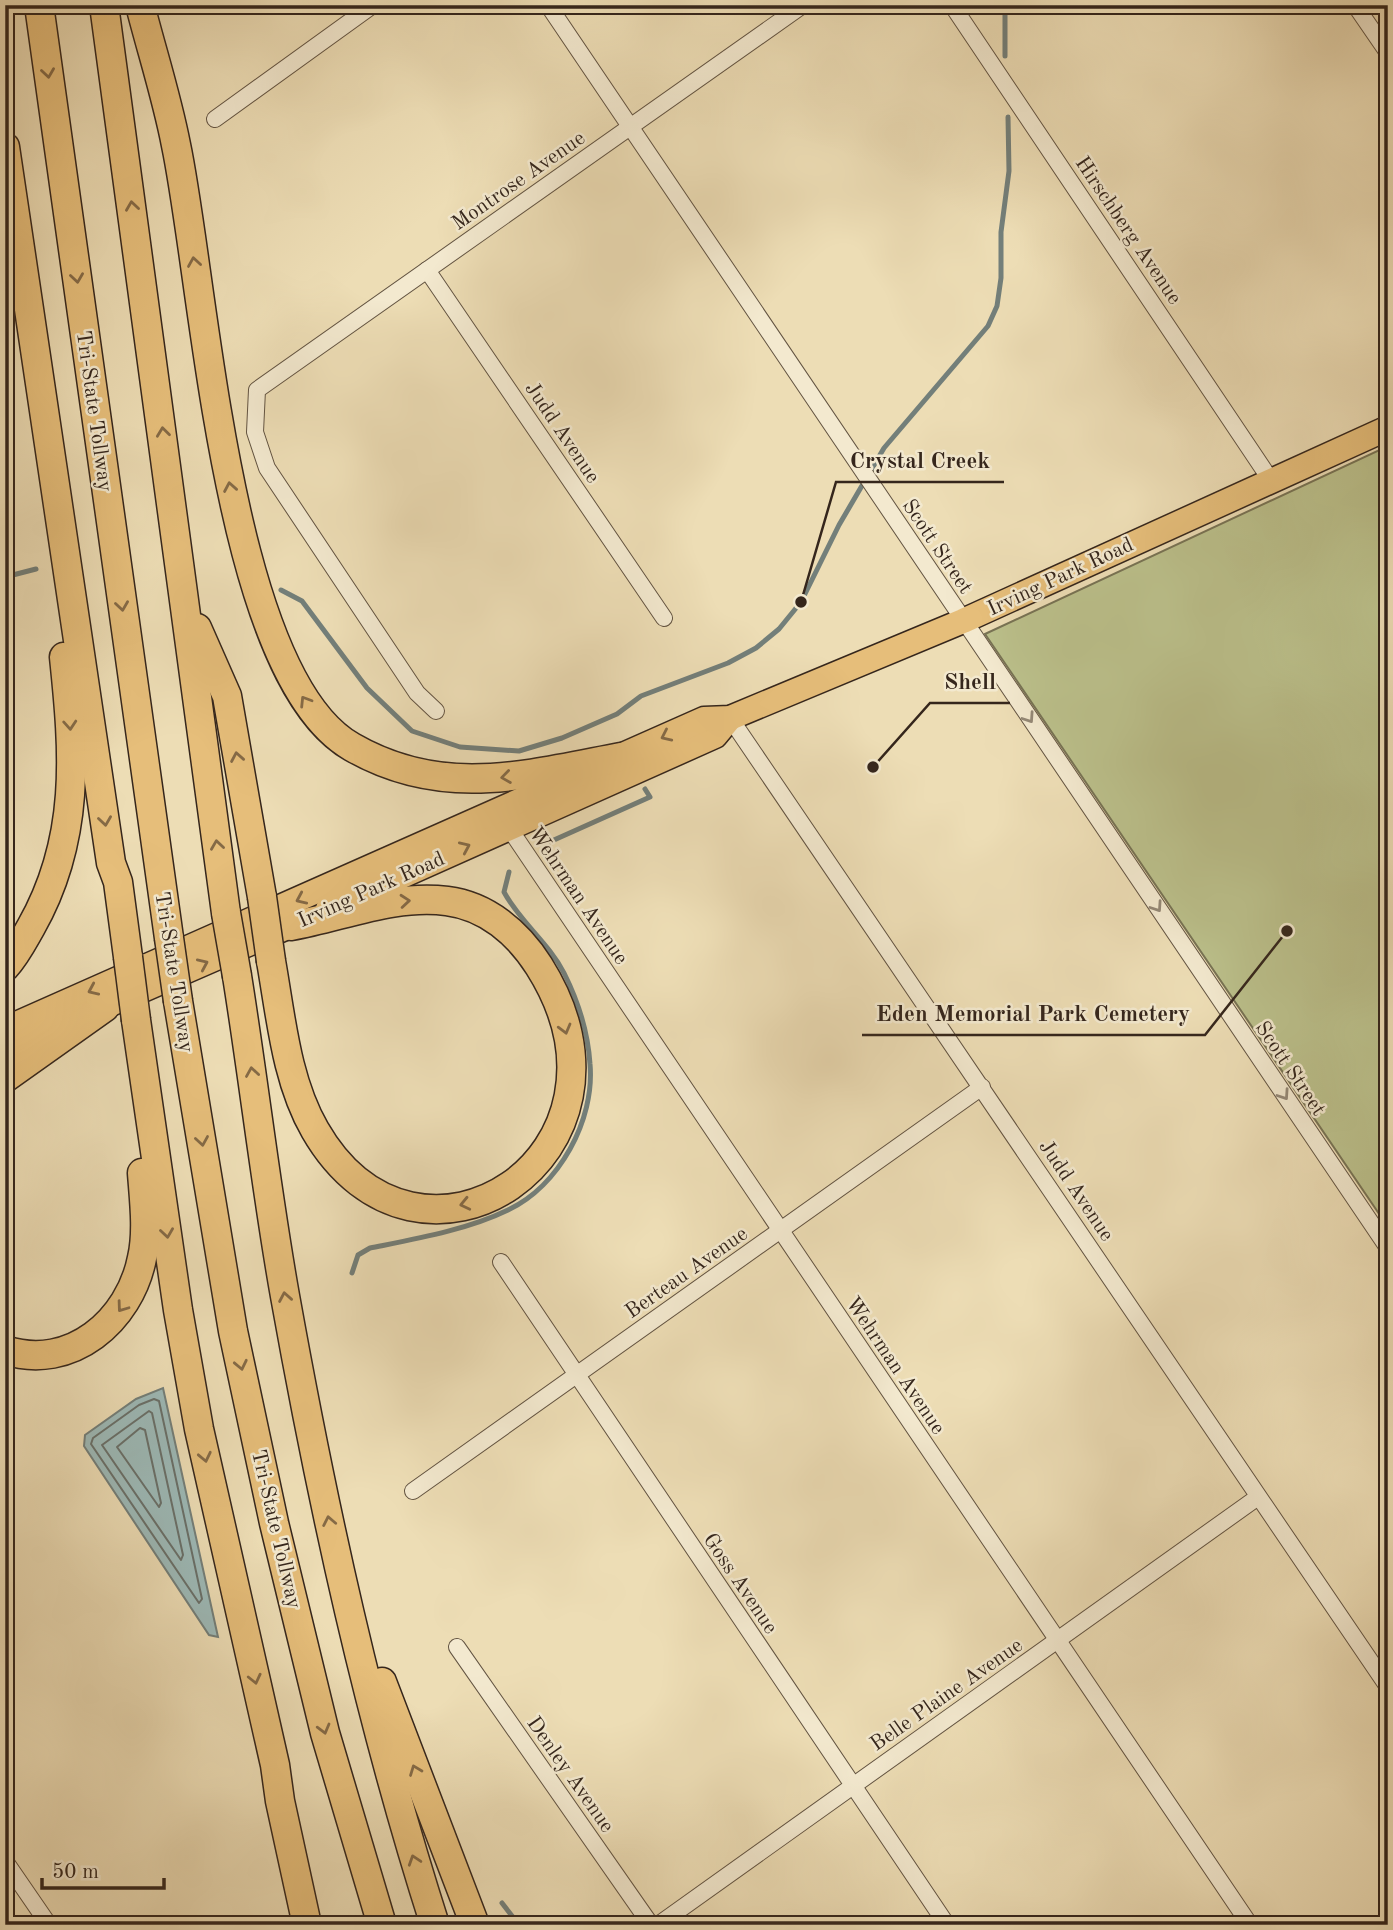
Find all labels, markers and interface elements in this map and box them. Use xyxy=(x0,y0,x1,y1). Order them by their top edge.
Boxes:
one-way arrow xyxy=(41,67,56,79)
street label: Montrose Avenue xyxy=(448,128,589,235)
street label: Hirschberg Avenue xyxy=(1071,153,1185,309)
one-way arrow xyxy=(125,200,140,212)
one-way arrow xyxy=(187,256,202,268)
one-way arrow xyxy=(69,272,84,284)
street label: Tri-State Tollway xyxy=(72,329,115,493)
street label: Judd Avenue xyxy=(520,378,603,487)
one-way arrow xyxy=(155,426,170,438)
callout: Crystal Creek xyxy=(836,438,1004,482)
text: Crystal Creek xyxy=(850,450,990,473)
one-way arrow xyxy=(223,481,238,493)
street label: Scott Street xyxy=(898,496,976,598)
street label: Irving Park Road xyxy=(985,534,1137,620)
one-way arrow xyxy=(115,600,130,612)
callout: Shell xyxy=(930,659,1010,703)
text: Shell xyxy=(944,671,996,694)
one-way arrow xyxy=(300,695,313,708)
one-way arrow xyxy=(1021,710,1033,723)
one-way arrow xyxy=(62,720,77,731)
one-way arrow xyxy=(661,728,673,742)
one-way arrow xyxy=(231,751,246,763)
one-way arrow xyxy=(500,769,512,784)
one-way arrow xyxy=(98,815,113,826)
street label: Wehrman Avenue xyxy=(524,823,631,968)
one-way arrow xyxy=(209,839,224,851)
one-way arrow xyxy=(458,841,470,855)
street label: Irving Park Road xyxy=(295,849,448,932)
street label: Tri-State Tollway xyxy=(150,890,197,1054)
one-way arrow xyxy=(296,891,308,905)
one-way arrow xyxy=(400,894,411,909)
one-way arrow xyxy=(1148,899,1161,912)
one-way arrow xyxy=(196,958,208,972)
one-way arrow xyxy=(88,982,100,996)
callout: Eden Memorial Park Cemetery xyxy=(862,991,1205,1035)
text: Eden Memorial Park Cemetery xyxy=(876,1003,1190,1026)
street label: Scott Street xyxy=(1251,1018,1329,1120)
one-way arrow xyxy=(557,1023,572,1035)
one-way arrow xyxy=(245,1066,260,1078)
one-way arrow xyxy=(1276,1087,1288,1100)
one-way arrow xyxy=(194,1135,209,1147)
street label: Judd Avenue xyxy=(1034,1136,1117,1245)
one-way arrow xyxy=(459,1196,471,1211)
street label: Berteau Avenue xyxy=(622,1223,752,1323)
one-way arrow xyxy=(159,1227,174,1239)
one-way arrow xyxy=(278,1291,293,1303)
street label: Wehrman Avenue xyxy=(841,1293,948,1438)
one-way arrow xyxy=(118,1299,131,1312)
one-way arrow xyxy=(232,1359,247,1371)
street label: Tri-State Tollway xyxy=(247,1448,304,1611)
one-way arrow xyxy=(197,1451,212,1463)
one-way arrow xyxy=(322,1515,337,1527)
street label: Goss Avenue xyxy=(699,1530,781,1638)
street label: Belle Plaine Avenue xyxy=(867,1635,1027,1756)
one-way arrow xyxy=(247,1673,261,1685)
street label: Denley Avenue xyxy=(522,1713,617,1837)
one-way arrow xyxy=(316,1723,330,1735)
one-way arrow xyxy=(409,1764,423,1776)
scale bar xyxy=(42,1846,164,1890)
one-way arrow xyxy=(408,1854,422,1866)
text: 50 m xyxy=(52,1862,99,1883)

